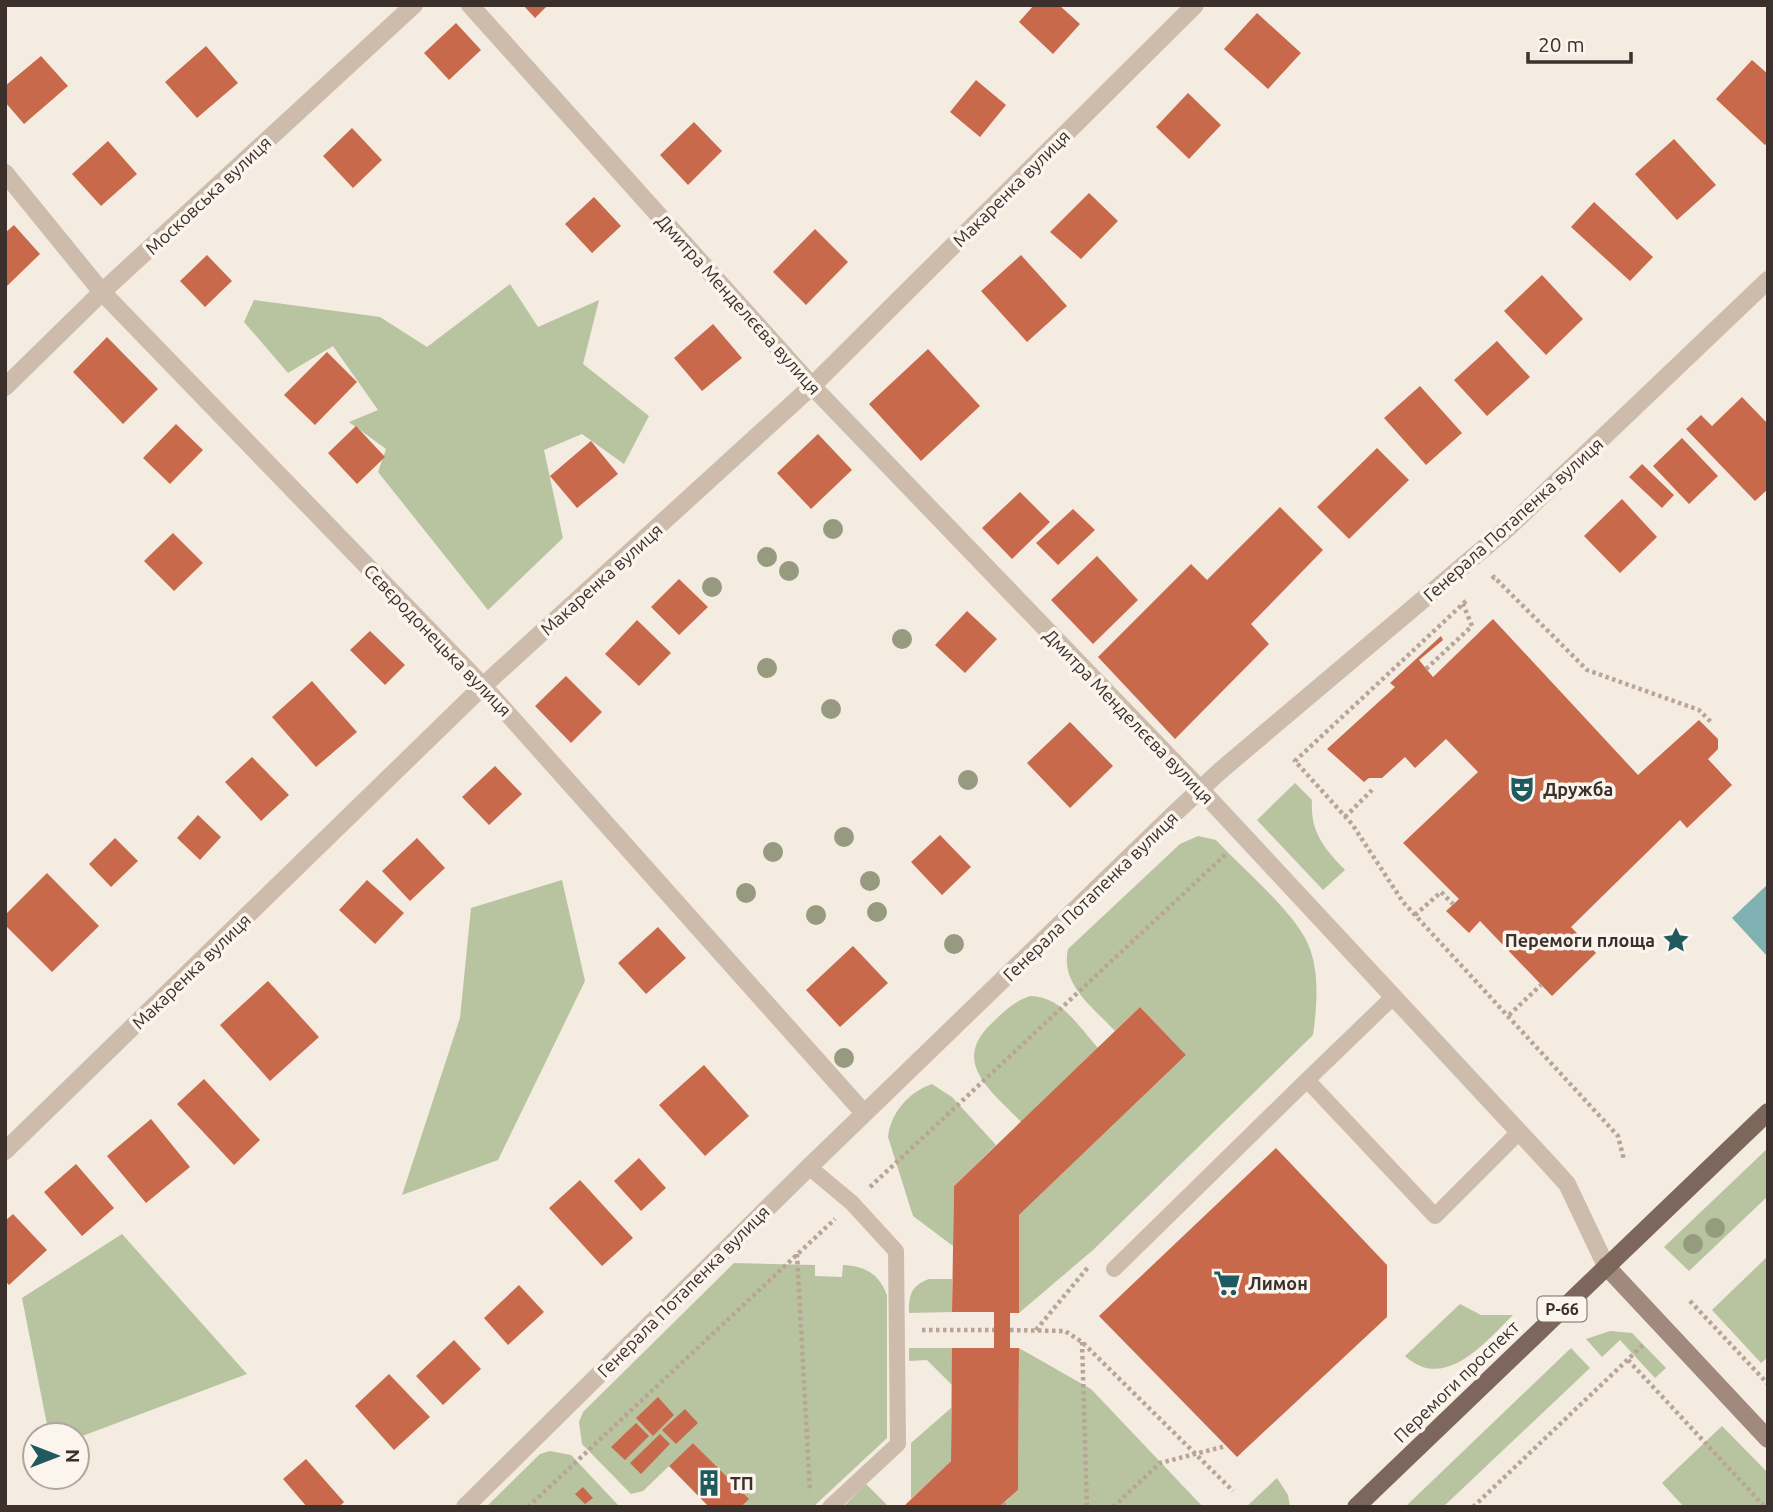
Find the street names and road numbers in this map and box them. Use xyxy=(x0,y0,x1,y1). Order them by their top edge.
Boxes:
street label: Макаренка вулиця xyxy=(949,126,1073,250)
street label: Московська вулиця xyxy=(141,132,275,258)
street label: Дмитра Менделєєва вулиця xyxy=(653,210,825,398)
street label: Генерала Потапенка вулиця xyxy=(1419,433,1607,605)
street label: Макаренка вулиця xyxy=(536,519,666,639)
street label: Сєвєродонецька вулиця xyxy=(360,560,516,720)
street label: Дмитра Менделєєва вулиця xyxy=(1040,624,1218,808)
street label: Генерала Потапенка вулиця xyxy=(999,807,1181,985)
street label: Макаренка вулиця xyxy=(128,909,254,1033)
street label: Генерала Потапенка вулиця xyxy=(593,1201,773,1381)
road number: Р-66 xyxy=(1538,1296,1586,1322)
street label: Перемоги проспект xyxy=(1389,1316,1523,1446)

